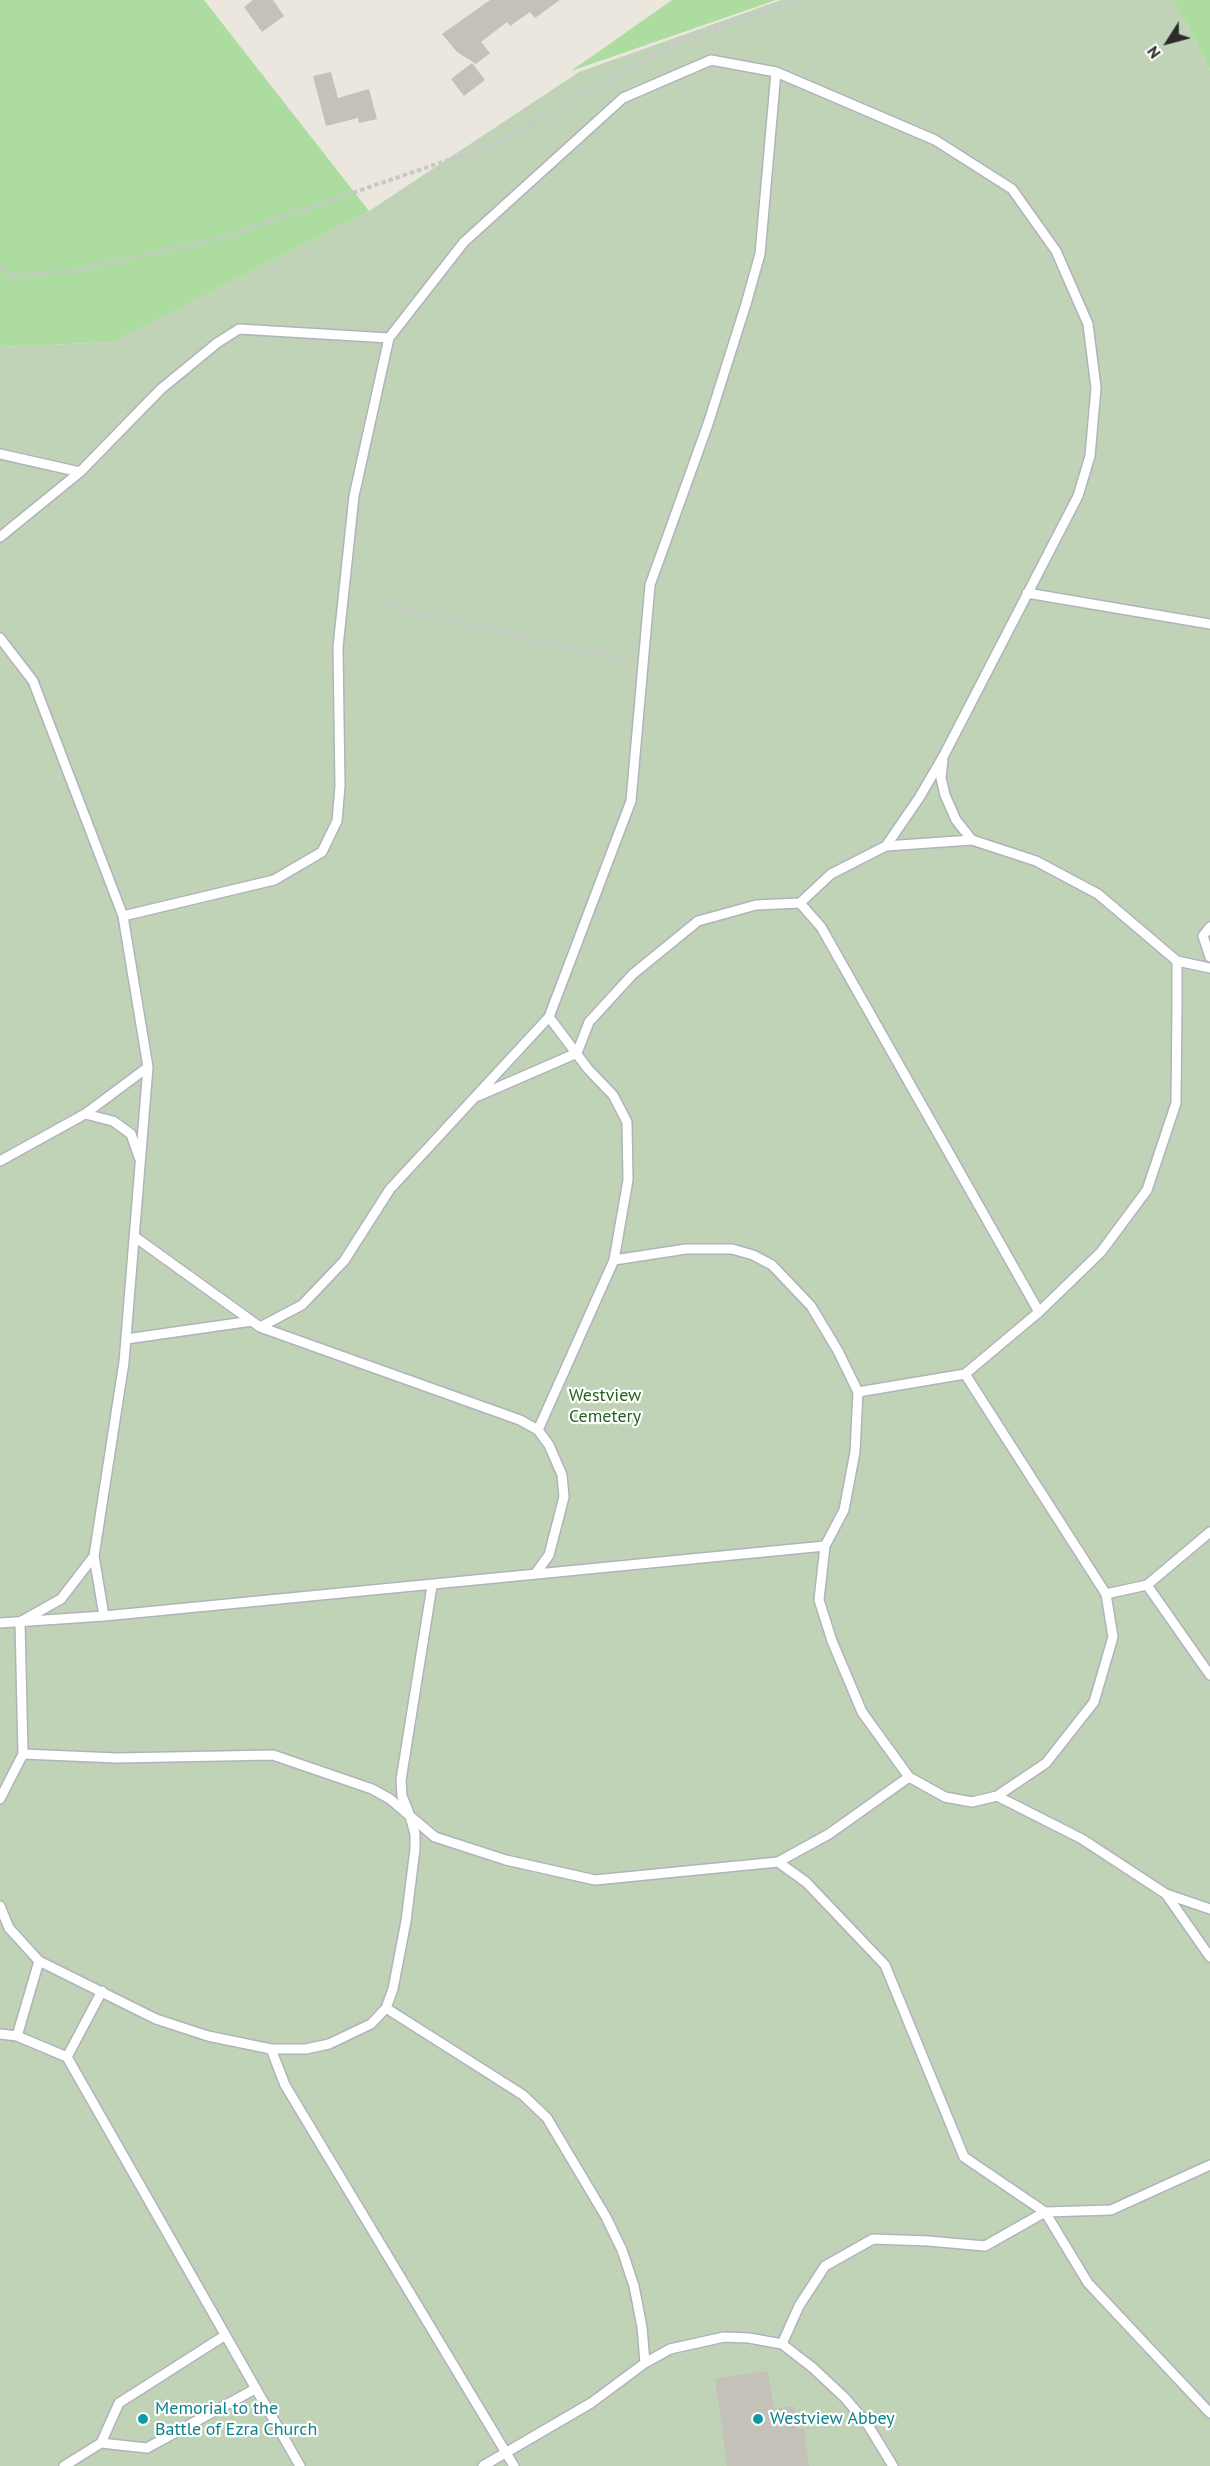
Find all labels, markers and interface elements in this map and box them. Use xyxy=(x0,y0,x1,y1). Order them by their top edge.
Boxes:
north arrow xyxy=(1138,12,1198,72)
text: N xyxy=(1142,42,1165,63)
park label: Westview Cemetery xyxy=(569,1385,641,1428)
place label: Memorial to the Battle of Ezra Church xyxy=(155,2398,317,2440)
place label: Westview Abbey xyxy=(770,2408,895,2430)
marker: Memorial to the Battle of Ezra Church xyxy=(136,2412,150,2426)
marker: Westview Abbey xyxy=(751,2412,765,2426)

